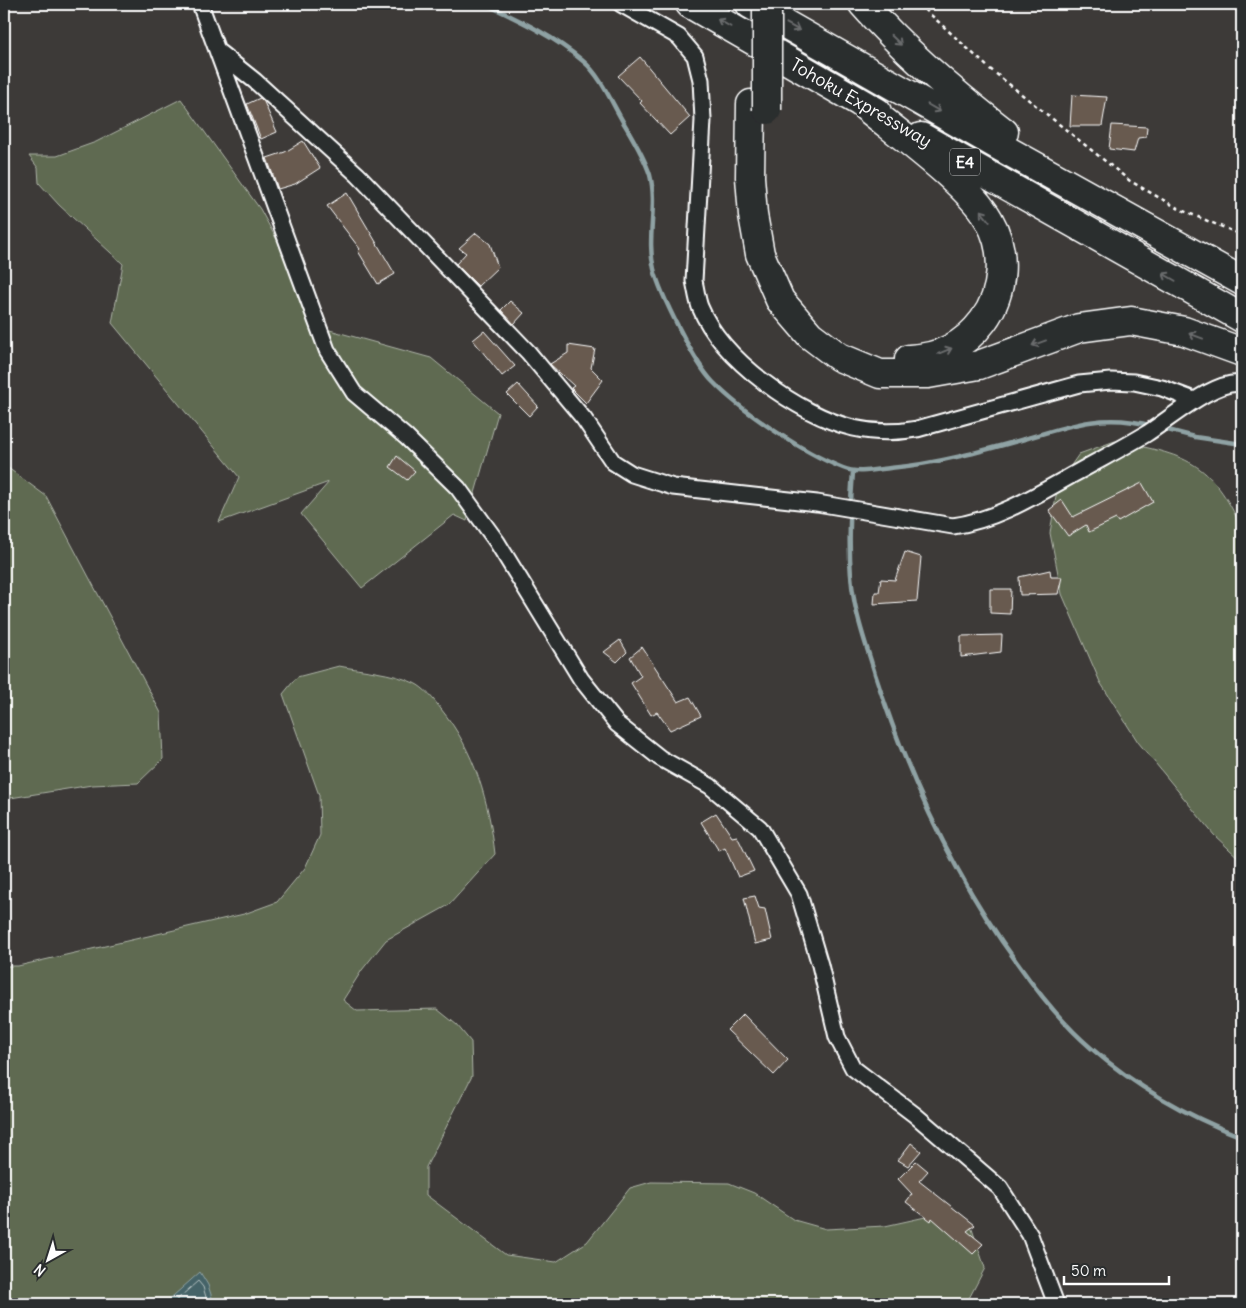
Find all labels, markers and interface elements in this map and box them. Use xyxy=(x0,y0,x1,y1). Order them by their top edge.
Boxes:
one-way arrow xyxy=(718,18,732,28)
one-way arrow xyxy=(786,22,800,32)
one-way arrow xyxy=(889,34,902,46)
street label: Tohoku Expressway xyxy=(786,53,936,152)
one-way arrow xyxy=(926,103,941,113)
road number: E4 xyxy=(950,148,980,176)
one-way arrow xyxy=(980,209,990,223)
one-way arrow xyxy=(1163,271,1177,281)
one-way arrow xyxy=(1189,331,1205,340)
one-way arrow xyxy=(1031,339,1047,348)
one-way arrow xyxy=(937,346,952,356)
north arrow xyxy=(22,1236,72,1286)
scale bar xyxy=(1064,1253,1168,1285)
text: N xyxy=(30,1260,49,1280)
text: 50 m xyxy=(1071,1261,1106,1280)

